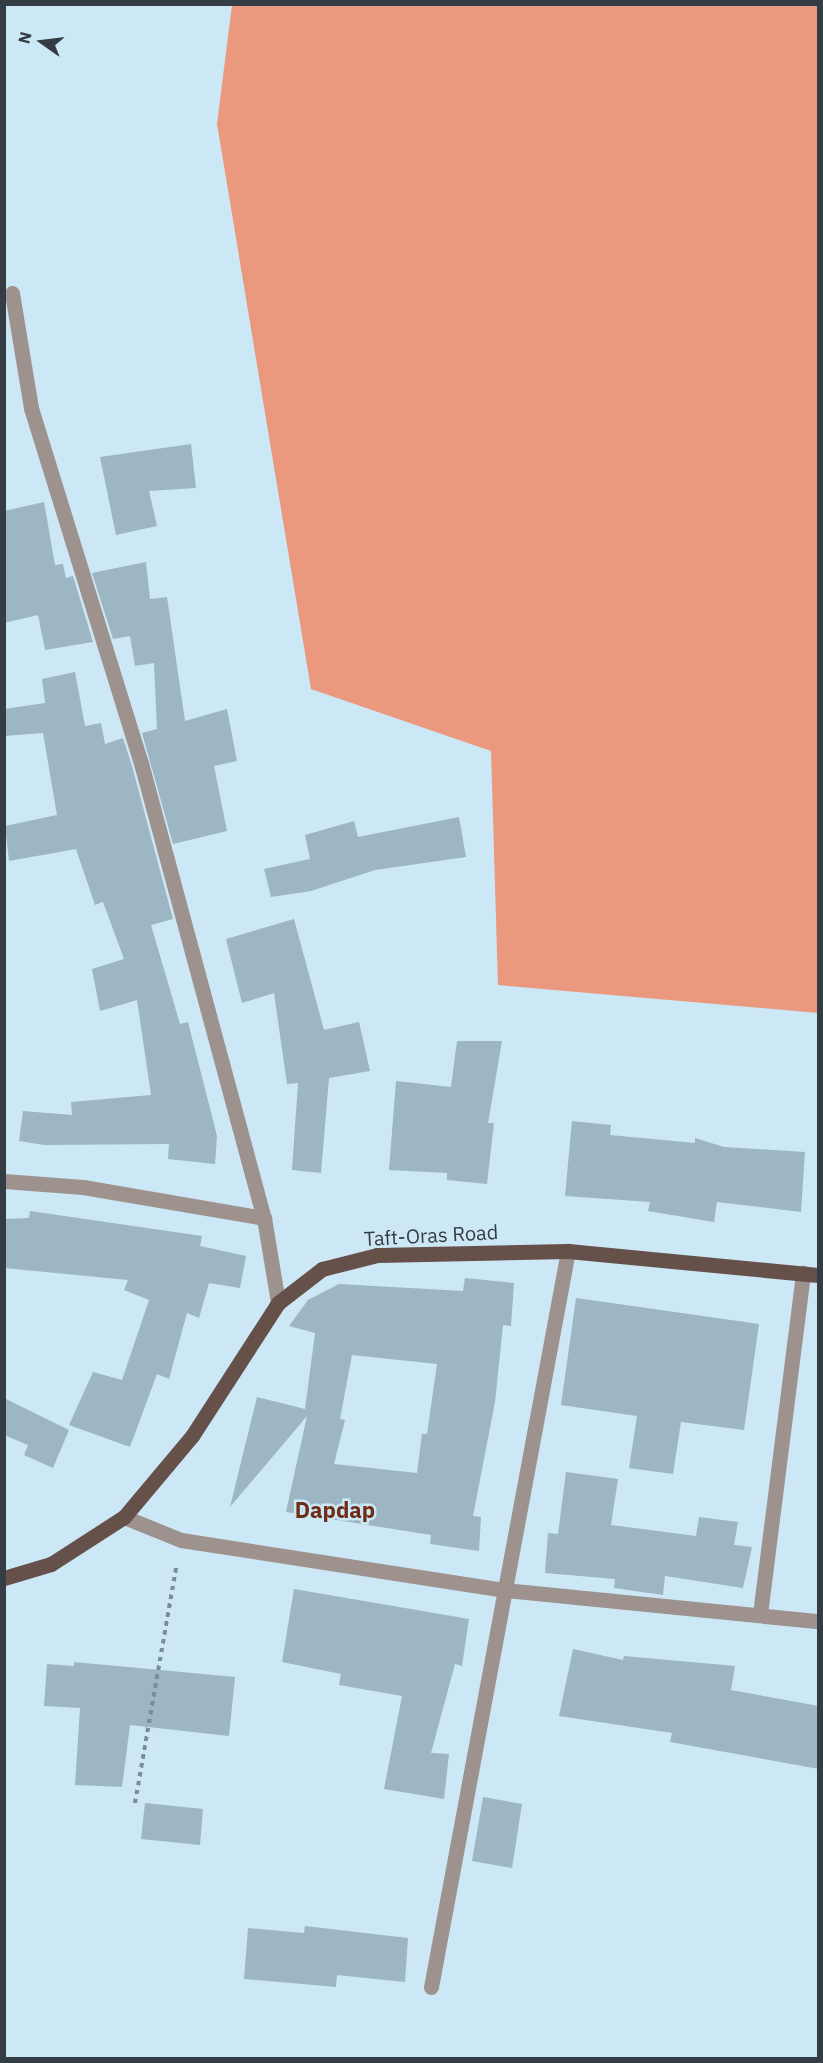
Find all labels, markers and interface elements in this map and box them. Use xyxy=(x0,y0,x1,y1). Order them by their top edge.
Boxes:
north arrow xyxy=(12,12,72,72)
text: N xyxy=(13,30,36,46)
street label: Taft-Oras Road xyxy=(363,1219,499,1251)
district label: Dapdap xyxy=(295,1497,375,1523)

